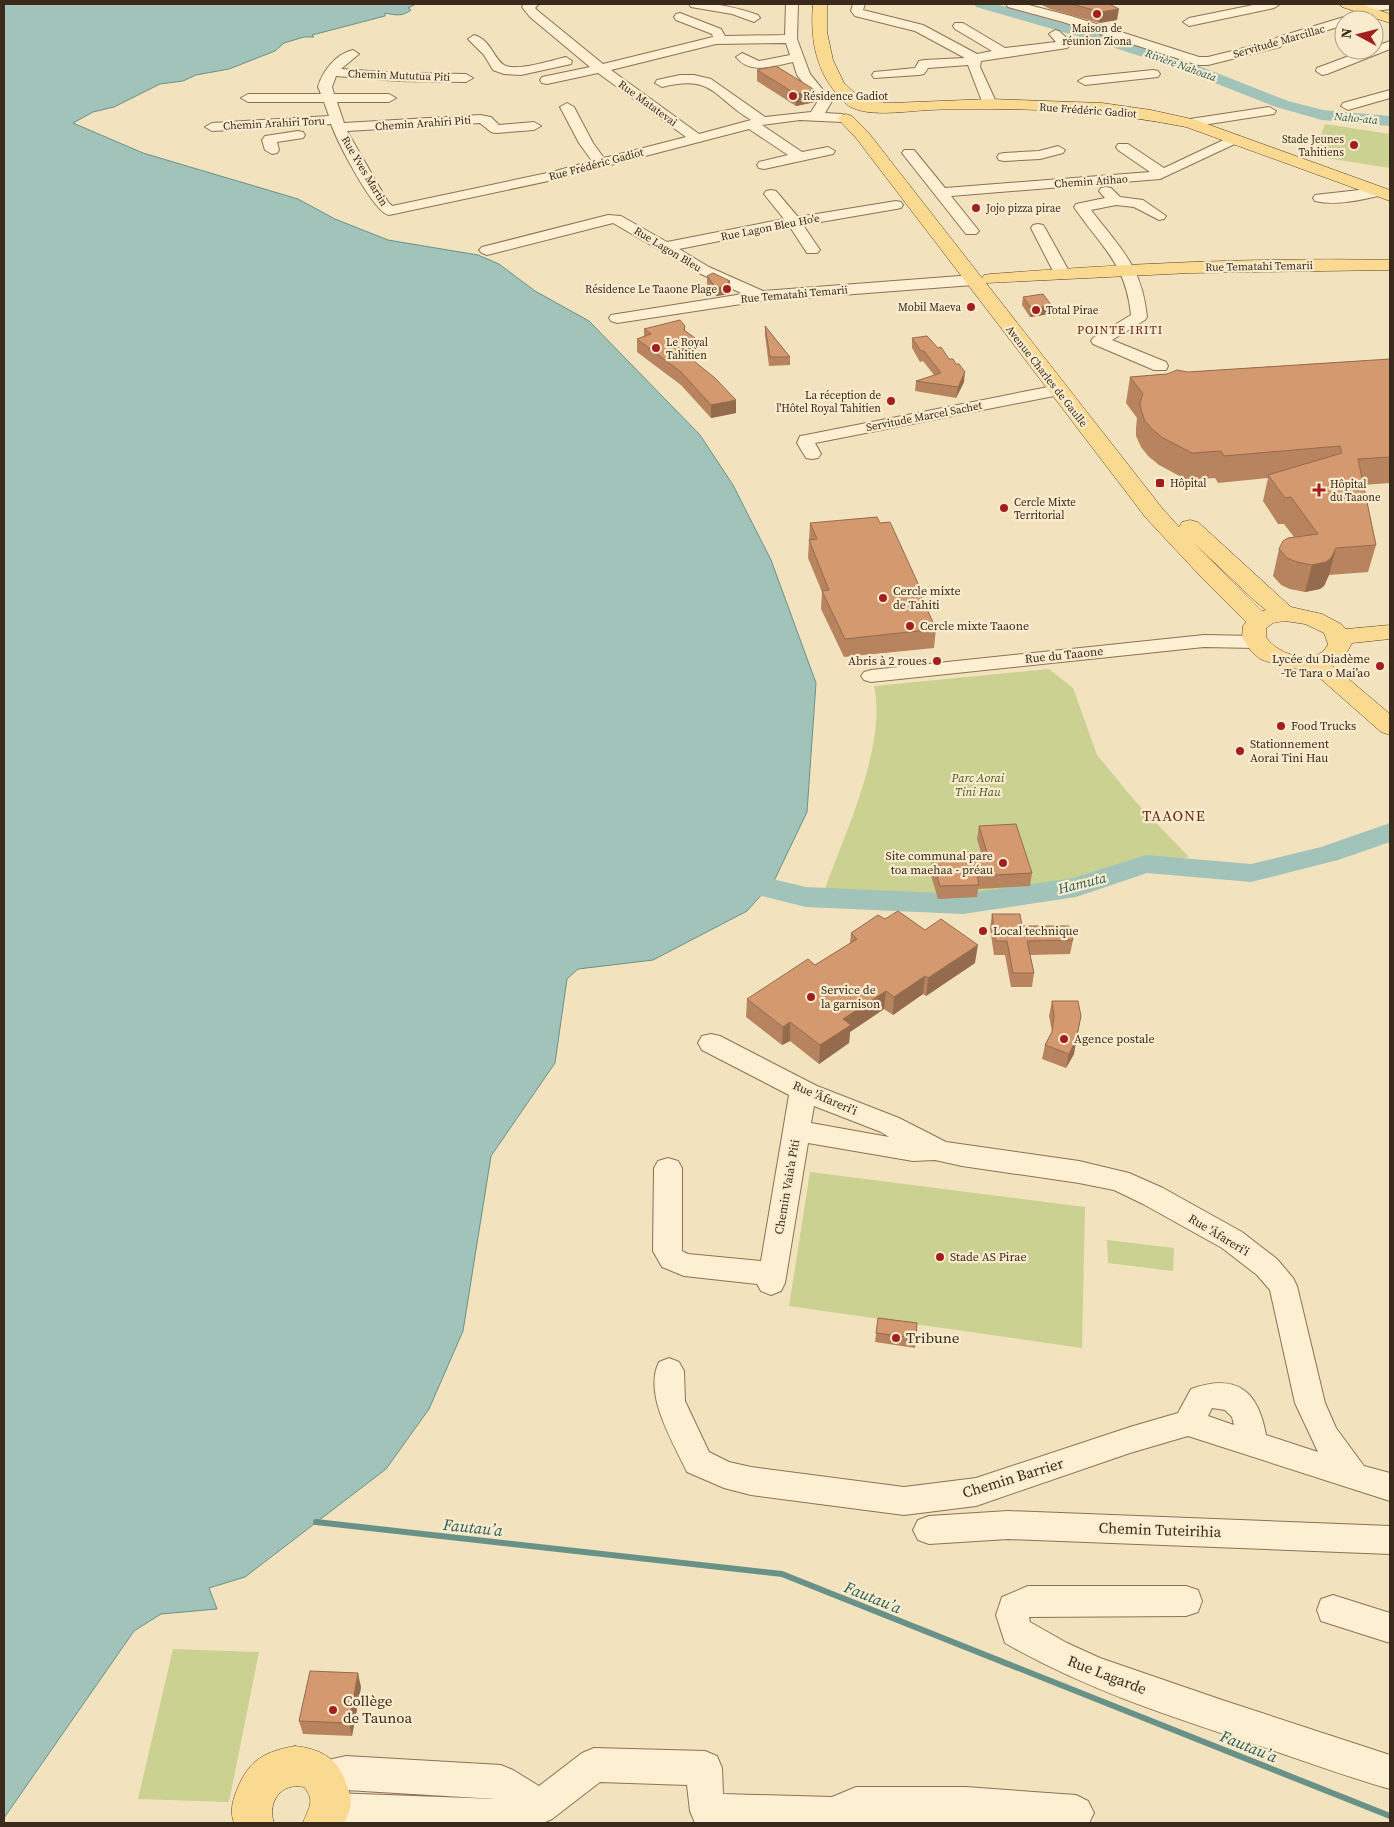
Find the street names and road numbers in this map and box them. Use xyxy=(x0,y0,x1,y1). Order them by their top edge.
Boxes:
street label: Servitude Marcillac xyxy=(1231,21,1327,62)
street label: Chemin Mututua Piti xyxy=(347,66,450,85)
street label: Rue Matatevai xyxy=(615,77,680,130)
street label: Rue Frédéric Gadiot xyxy=(1039,100,1138,121)
street label: Chemin Arahiri Toru xyxy=(223,113,326,134)
street label: Chemin Arahiri Piti xyxy=(375,113,472,134)
street label: Rue Yves Martin xyxy=(338,133,392,209)
street label: Rue Frédéric Gadiot xyxy=(547,144,646,184)
street label: Chemin Atihao xyxy=(1054,171,1128,192)
street label: Rue Lagon Bleu Ho'e xyxy=(719,210,821,244)
street label: Rue Lagon Bleu xyxy=(631,223,705,276)
street label: Rue Tematahi Temarii xyxy=(1205,258,1313,275)
street label: Rue Tematahi Temarii xyxy=(740,282,848,307)
street label: Avenue Charles de Gaulle xyxy=(1002,323,1091,430)
street label: Servitude Marcel Sachet xyxy=(865,398,984,435)
street label: Rue du Taaone xyxy=(1024,643,1104,667)
street label: Rue 'Āfareri'i xyxy=(790,1077,860,1119)
street label: Chemin Vaia'a Piti xyxy=(771,1138,803,1236)
street label: Rue 'Āfareri'i xyxy=(1186,1210,1253,1260)
street label: Chemin Barrier xyxy=(960,1452,1067,1503)
street label: Chemin Tuteirihia xyxy=(1098,1517,1222,1542)
street label: Rue Lagarde xyxy=(1065,1650,1150,1699)

